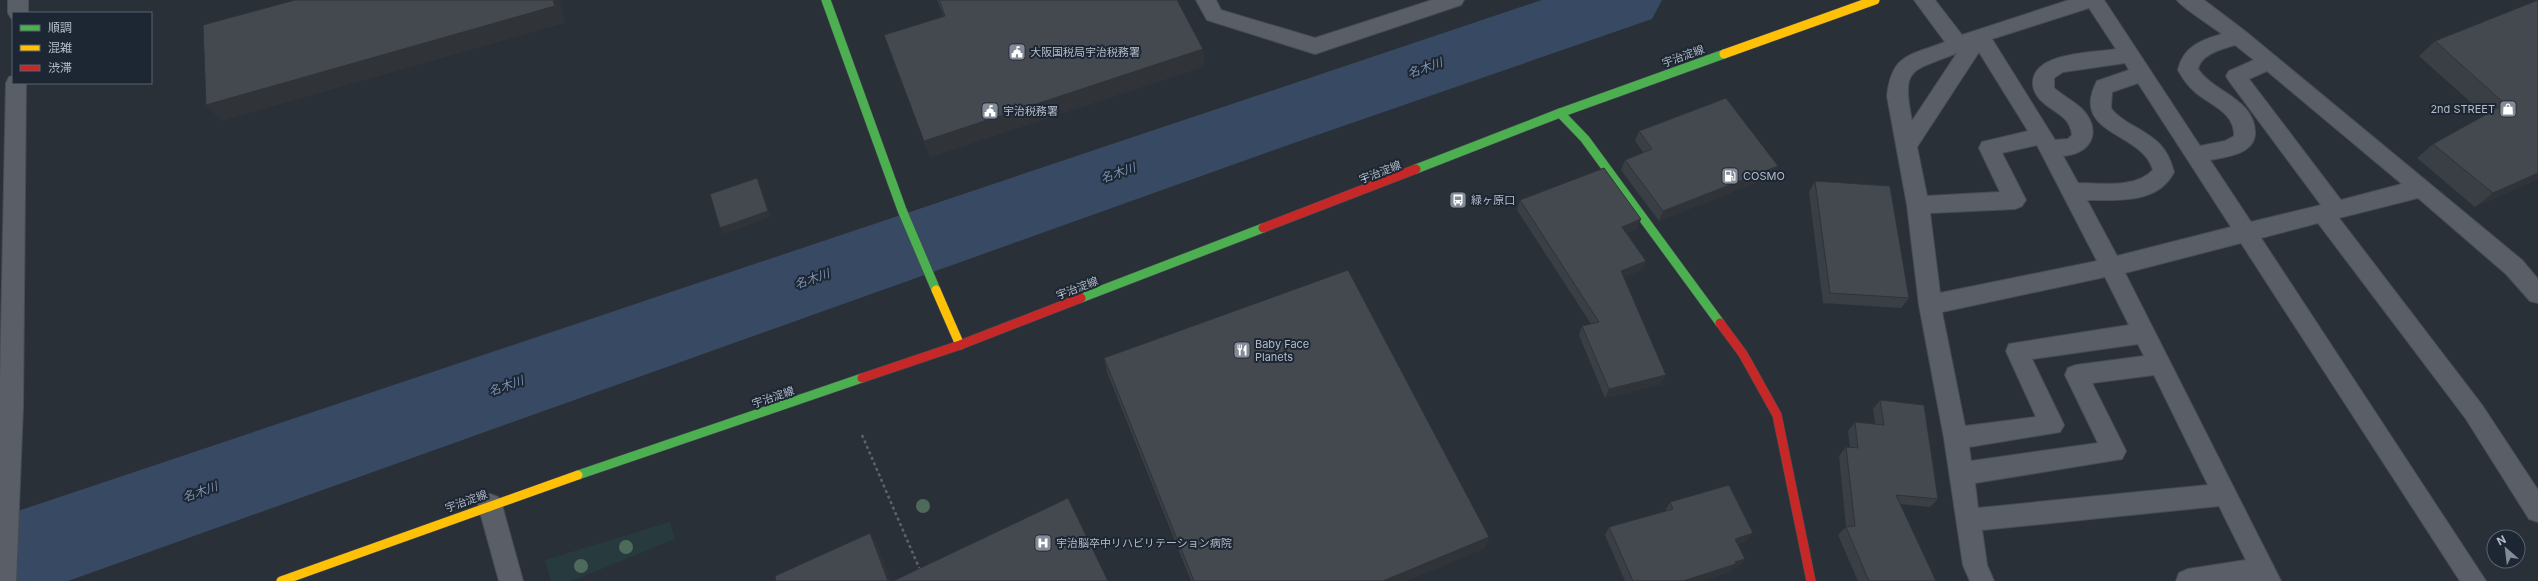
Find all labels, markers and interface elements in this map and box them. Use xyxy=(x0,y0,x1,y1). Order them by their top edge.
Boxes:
legend xyxy=(12,12,152,84)
text: 順調 xyxy=(48,20,72,35)
text: 混雑 xyxy=(48,40,72,55)
public building icon: 大阪国税局宇治税務署 xyxy=(1007,42,1027,62)
street label: 宇治淀線 xyxy=(1660,42,1706,70)
place label: 大阪国税局宇治税務署 xyxy=(1030,45,1140,59)
water label: 名木川 xyxy=(1405,54,1446,80)
text: 渋滞 xyxy=(48,60,72,75)
shop icon: 2nd STREET xyxy=(2498,99,2518,119)
public building icon: 宇治税務署 xyxy=(980,101,1000,121)
place label: 2nd STREET xyxy=(2430,102,2495,116)
place label: 宇治税務署 xyxy=(1003,104,1058,118)
street label: 宇治淀線 xyxy=(1357,158,1403,186)
water label: 名木川 xyxy=(1098,159,1139,185)
fuel station icon: COSMO xyxy=(1720,166,1740,186)
place label: COSMO xyxy=(1743,169,1785,183)
bus stop icon: 緑ヶ原口 xyxy=(1448,190,1468,210)
place label: 緑ヶ原口 xyxy=(1471,193,1515,207)
water label: 名木川 xyxy=(792,265,833,291)
street label: 宇治淀線 xyxy=(1054,274,1100,302)
place label: Baby Face Planets xyxy=(1255,337,1309,364)
restaurant icon: Baby Face Planets xyxy=(1232,340,1252,360)
water label: 名木川 xyxy=(486,372,527,398)
street label: 宇治淀線 xyxy=(750,383,796,411)
water label: 名木川 xyxy=(180,478,221,504)
street label: 宇治淀線 xyxy=(443,487,489,515)
north arrow xyxy=(2486,529,2526,569)
text: N xyxy=(2494,532,2508,548)
hospital icon: 宇治脳卒中リハビリテーション病院 xyxy=(1033,533,1053,553)
place label: 宇治脳卒中リハビリテーション病院 xyxy=(1056,536,1232,550)

